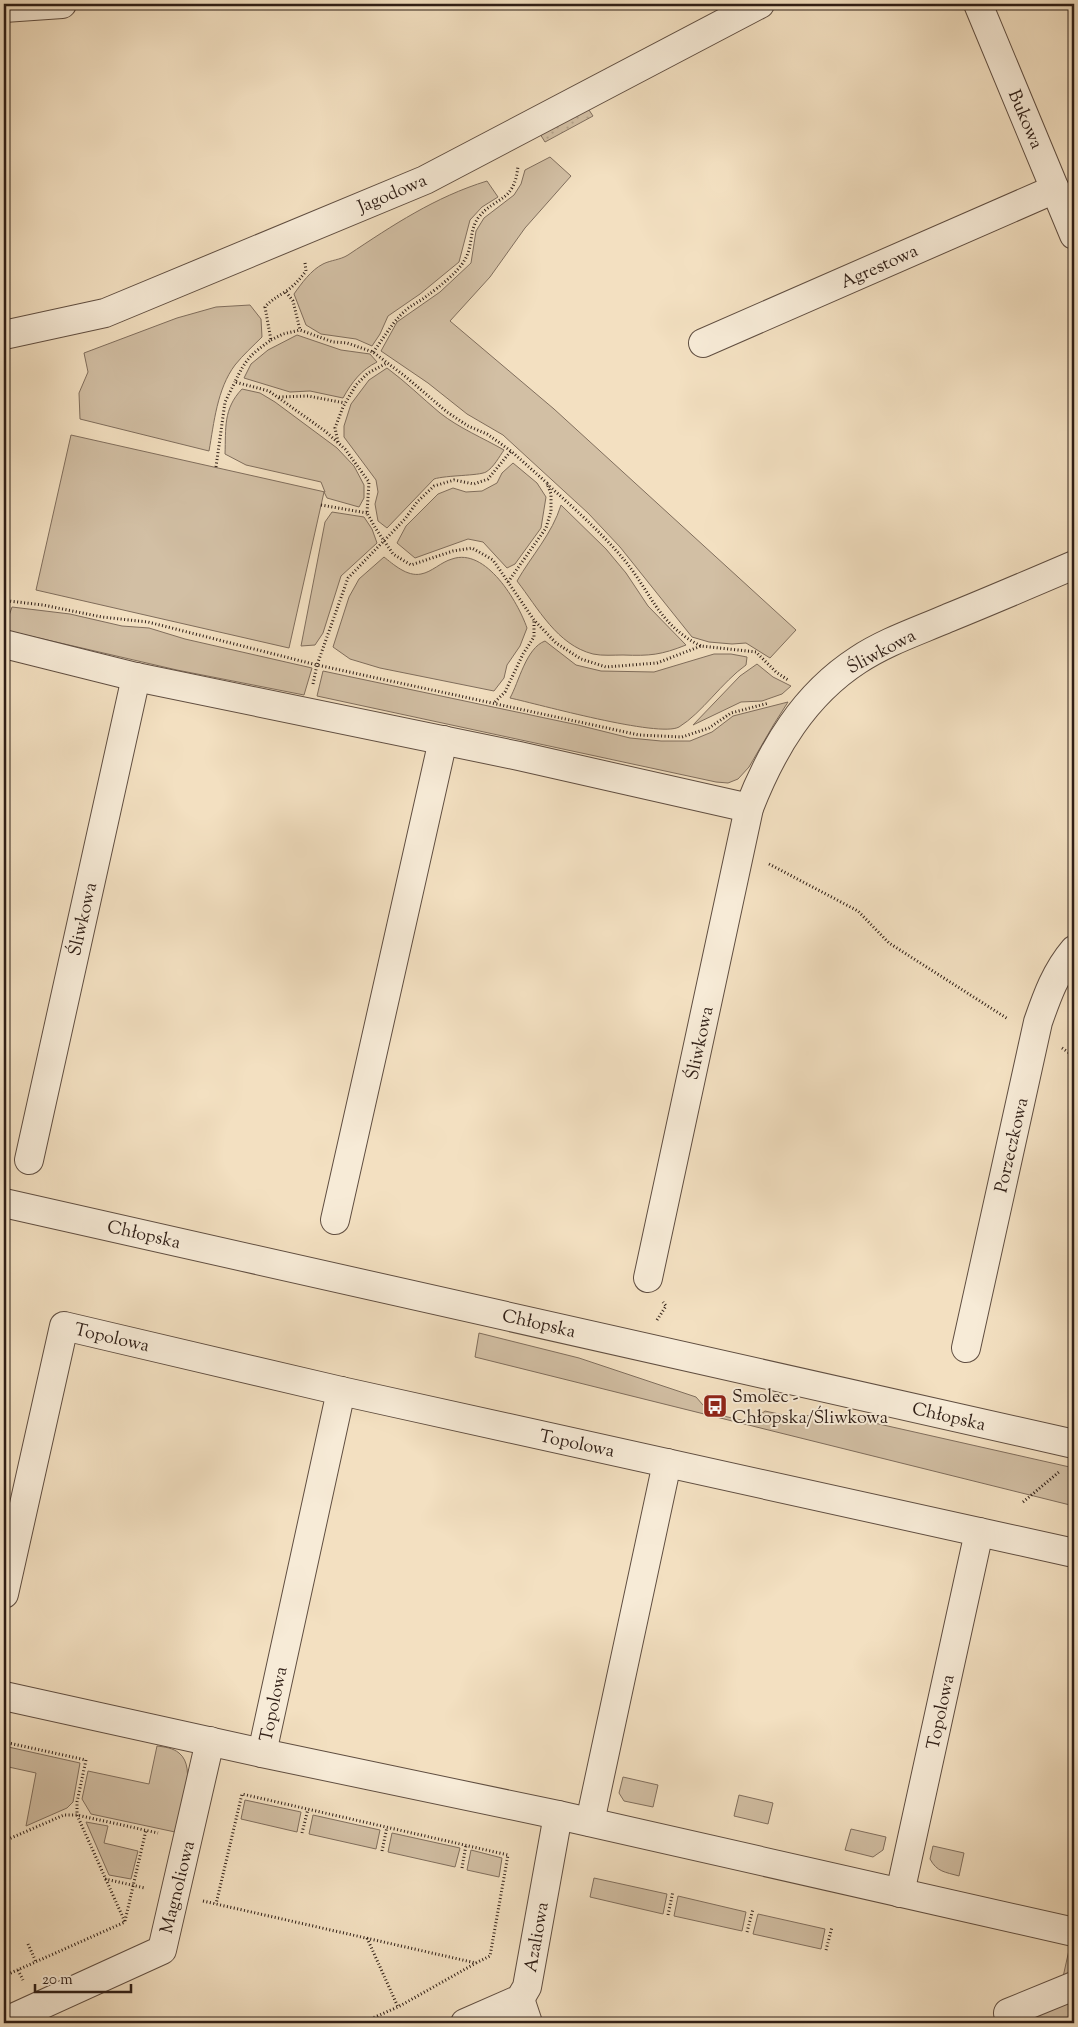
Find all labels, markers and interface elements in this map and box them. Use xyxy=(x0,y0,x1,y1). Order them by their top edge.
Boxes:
street label: Bukowa xyxy=(1000,86,1048,154)
street label: Jagodowa xyxy=(353,169,431,221)
street label: Agrestowa xyxy=(837,239,923,296)
street label: Śliwkowa xyxy=(842,623,921,682)
street label: Śliwkowa xyxy=(62,880,105,959)
street label: Śliwkowa xyxy=(679,1004,721,1083)
street label: Porzeczkowa xyxy=(989,1095,1036,1195)
street label: Chłopska xyxy=(104,1215,183,1257)
street label: Chłopska xyxy=(499,1304,578,1346)
street label: Topolowa xyxy=(71,1318,152,1360)
place label: Smolec - Chłopska/Śliwkowa xyxy=(732,1385,888,1432)
bus stop icon: Smolec - Chłopska/Śliwkowa xyxy=(702,1393,728,1419)
street label: Chłopska xyxy=(909,1397,988,1439)
street label: Topolowa xyxy=(537,1424,617,1466)
street label: Topolowa xyxy=(254,1664,296,1744)
street label: Topolowa xyxy=(921,1672,963,1752)
street label: Magnoliowa xyxy=(155,1838,203,1937)
street label: Azaliowa xyxy=(519,1900,557,1974)
scale bar xyxy=(35,1962,131,1994)
text: 20 m xyxy=(42,1970,73,1991)

